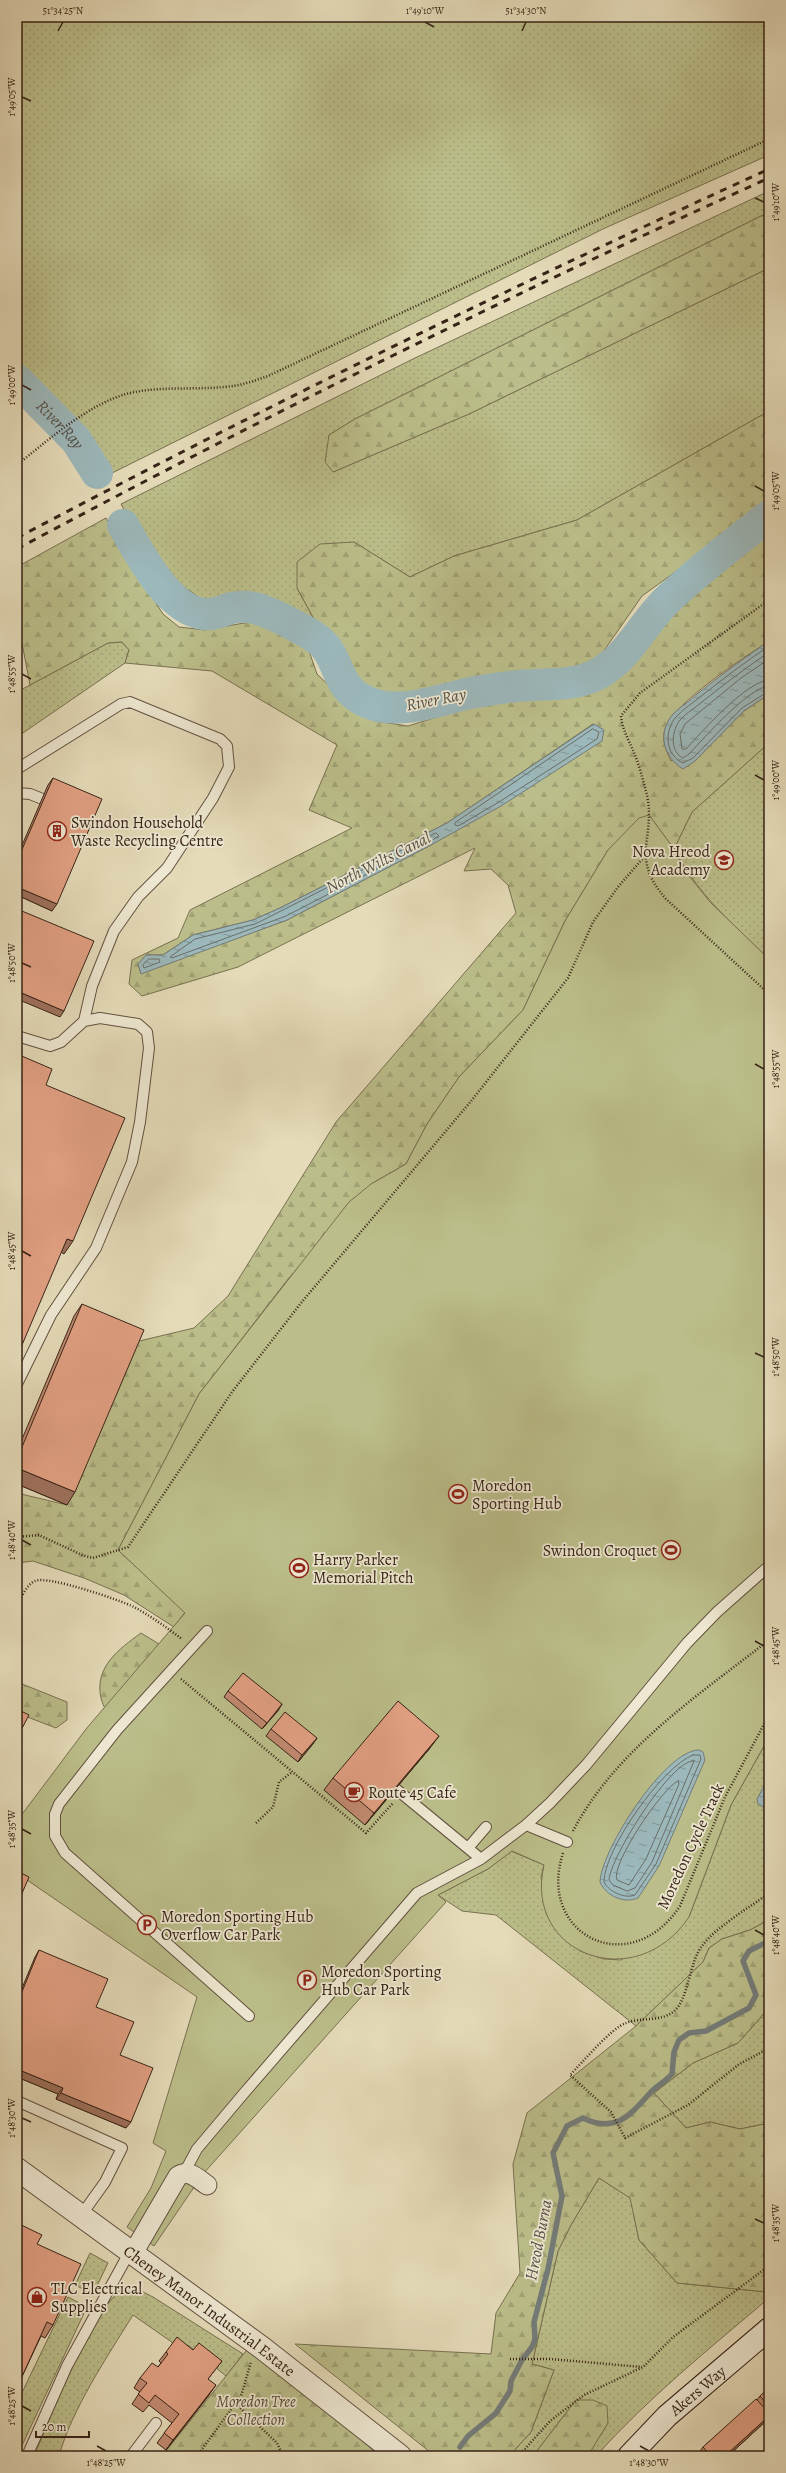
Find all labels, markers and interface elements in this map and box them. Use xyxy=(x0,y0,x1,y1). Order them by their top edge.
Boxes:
text: 51°34'25"N xyxy=(43,4,83,17)
text: 1°49'10"W xyxy=(406,4,445,17)
text: 51°34'30"N xyxy=(506,4,546,17)
text: 1°49'05"W xyxy=(5,77,18,117)
text: 1°49'10"W xyxy=(769,182,782,221)
text: 1°49'00"W xyxy=(5,364,18,405)
water label: River Ray xyxy=(31,395,90,454)
text: 1°49'05"W xyxy=(769,471,782,511)
text: 1°48'55"W xyxy=(5,654,18,693)
water label: River Ray xyxy=(404,682,469,717)
text: 1°49'00"W xyxy=(769,759,782,800)
place label: Swindon Household Waste Recycling Centre xyxy=(70,812,223,852)
building icon: Swindon Household Waste Recycling Centre xyxy=(46,820,68,842)
water label: North Wilts Canal xyxy=(322,826,435,899)
place label: Nova Hreod Academy xyxy=(632,841,711,881)
school or university icon: Nova Hreod Academy xyxy=(713,849,735,871)
text: 1°48'50"W xyxy=(5,943,18,983)
text: 1°48'55"W xyxy=(769,1049,782,1088)
text: 1°48'45"W xyxy=(5,1231,18,1270)
text: 1°48'50"W xyxy=(769,1337,782,1377)
place label: Moredon Sporting Hub xyxy=(472,1475,562,1515)
sports icon: Moredon Sporting Hub xyxy=(447,1483,469,1505)
text: 1°48'40"W xyxy=(5,1519,18,1560)
sports icon: Swindon Croquet xyxy=(660,1539,682,1561)
place label: Swindon Croquet xyxy=(543,1540,657,1562)
place label: Harry Parker Memorial Pitch xyxy=(313,1549,414,1589)
sports icon: Harry Parker Memorial Pitch xyxy=(288,1557,310,1579)
text: 1°48'45"W xyxy=(769,1626,782,1665)
street label: Moredon Cycle Track xyxy=(652,1780,730,1913)
cafe icon: Route 45 Cafe xyxy=(343,1781,365,1803)
place label: Route 45 Cafe xyxy=(368,1782,456,1804)
text: 1°48'35"W xyxy=(5,1809,18,1848)
place label: Moredon Sporting Hub Overflow Car Park xyxy=(161,1906,313,1946)
parking icon: Moredon Sporting Hub Overflow Car Park xyxy=(136,1914,158,1936)
text: 1°48'40"W xyxy=(769,1914,782,1955)
place label: Moredon Sporting Hub Car Park xyxy=(321,1961,441,2001)
parking icon: Moredon Sporting Hub Car Park xyxy=(296,1969,318,1991)
text: 1°48'30"W xyxy=(5,2098,18,2138)
water label: Hreod Burna xyxy=(519,2198,558,2282)
text: 1°48'35"W xyxy=(769,2203,782,2242)
street label: Cheney Manor Industrial Estate xyxy=(119,2240,300,2382)
place label: TLC Electrical Supplies xyxy=(51,2278,142,2318)
shop icon: TLC Electrical Supplies xyxy=(26,2286,48,2308)
street label: Akers Way xyxy=(664,2360,731,2422)
text: 1°48'25"W xyxy=(5,2386,18,2425)
park label: Moredon Tree Collection xyxy=(216,2391,296,2431)
scale bar xyxy=(36,2413,89,2439)
text: 20 m xyxy=(42,2419,66,2435)
text: 1°48'25"W xyxy=(87,2456,126,2469)
text: 1°48'30"W xyxy=(629,2456,669,2469)

